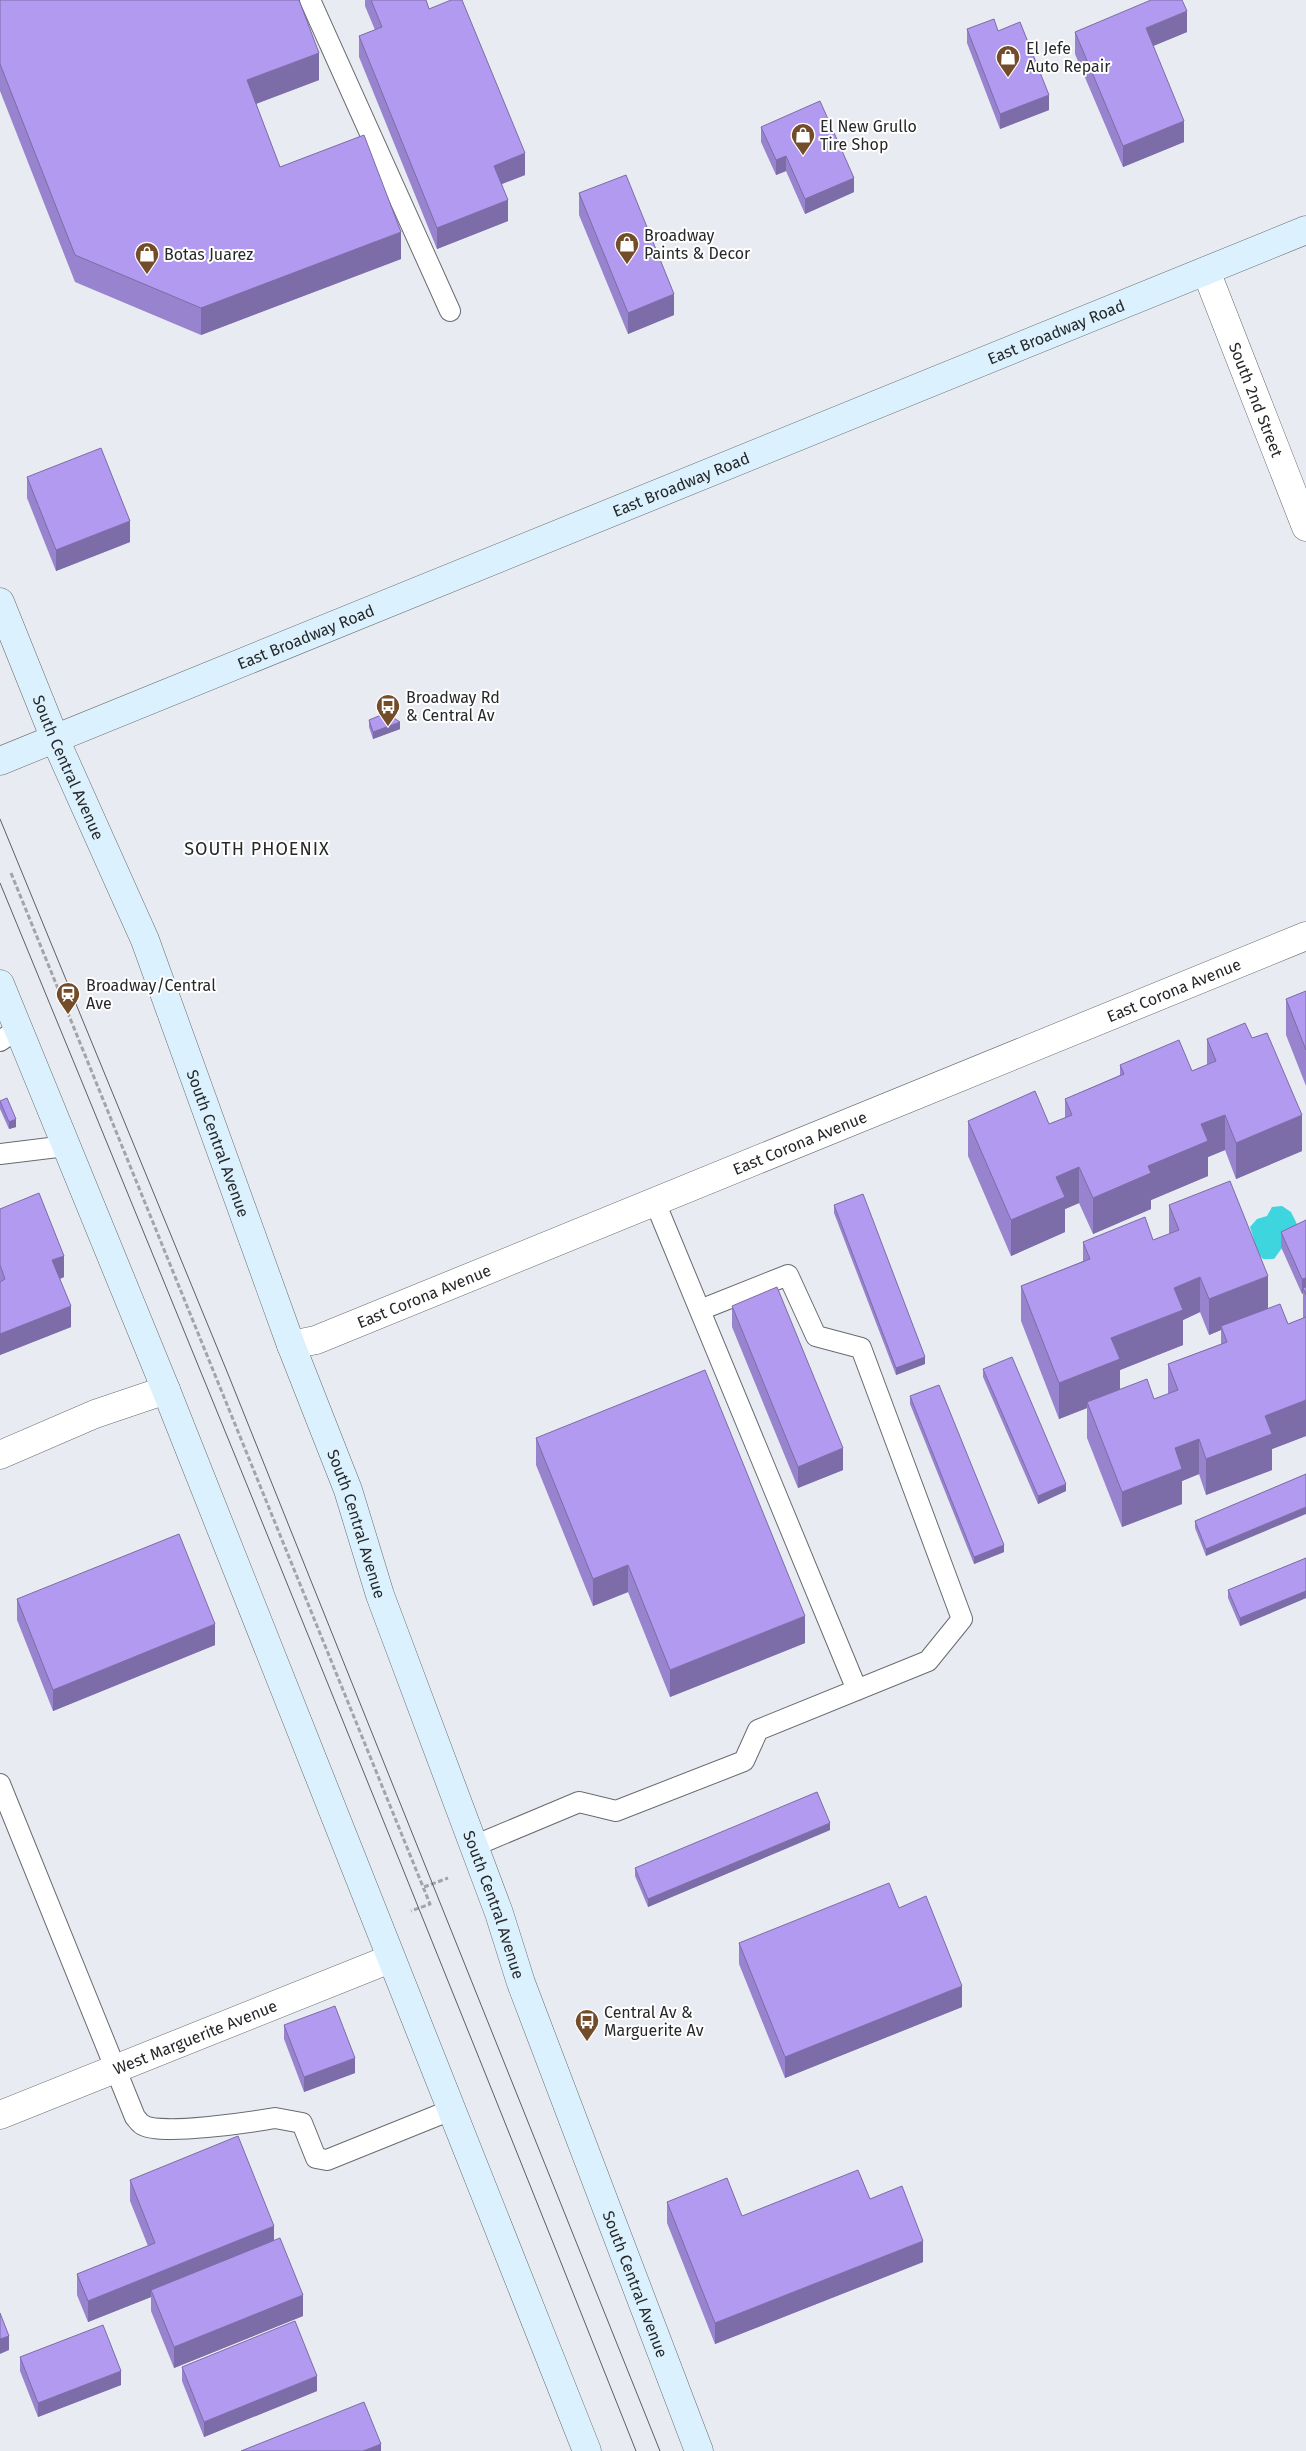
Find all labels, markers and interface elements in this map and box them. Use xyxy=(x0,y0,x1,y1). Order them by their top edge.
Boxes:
place label: El Jefe Auto Repair xyxy=(1026,39,1111,76)
shop icon: El Jefe Auto Repair xyxy=(995,44,1021,78)
place label: El New Grullo Tire Shop xyxy=(820,117,917,154)
shop icon: El New Grullo Tire Shop xyxy=(790,122,816,156)
place label: Broadway Paints & Decor xyxy=(644,226,751,263)
shop icon: Broadway Paints & Decor xyxy=(614,231,640,265)
shop icon: Botas Juarez xyxy=(134,241,160,275)
place label: Botas Juarez xyxy=(164,245,253,264)
street label: East Broadway Road xyxy=(985,296,1128,368)
street label: South 2nd Street xyxy=(1225,340,1287,460)
street label: East Broadway Road xyxy=(610,448,752,521)
street label: East Broadway Road xyxy=(235,601,377,673)
place label: Broadway Rd & Central Av xyxy=(406,688,500,725)
street label: South Central Avenue xyxy=(28,693,108,843)
bus stop icon: Broadway Rd & Central Av xyxy=(375,693,401,727)
district label: SOUTH PHOENIX xyxy=(184,838,330,860)
street label: East Corona Avenue xyxy=(1104,955,1244,1026)
place label: Broadway/Central Ave xyxy=(86,976,216,1013)
station icon: Broadway/Central Ave xyxy=(55,981,81,1015)
street label: South Central Avenue xyxy=(182,1067,253,1220)
street label: East Corona Avenue xyxy=(730,1107,870,1179)
street label: East Corona Avenue xyxy=(354,1261,494,1332)
street label: South Central Avenue xyxy=(323,1447,389,1601)
street label: South Central Avenue xyxy=(459,1828,528,1981)
street label: West Marguerite Avenue xyxy=(110,1996,280,2079)
place label: Central Av & Marguerite Av xyxy=(604,2003,704,2040)
bus stop icon: Central Av & Marguerite Av xyxy=(574,2008,600,2042)
street label: South Central Avenue xyxy=(599,2208,672,2360)

